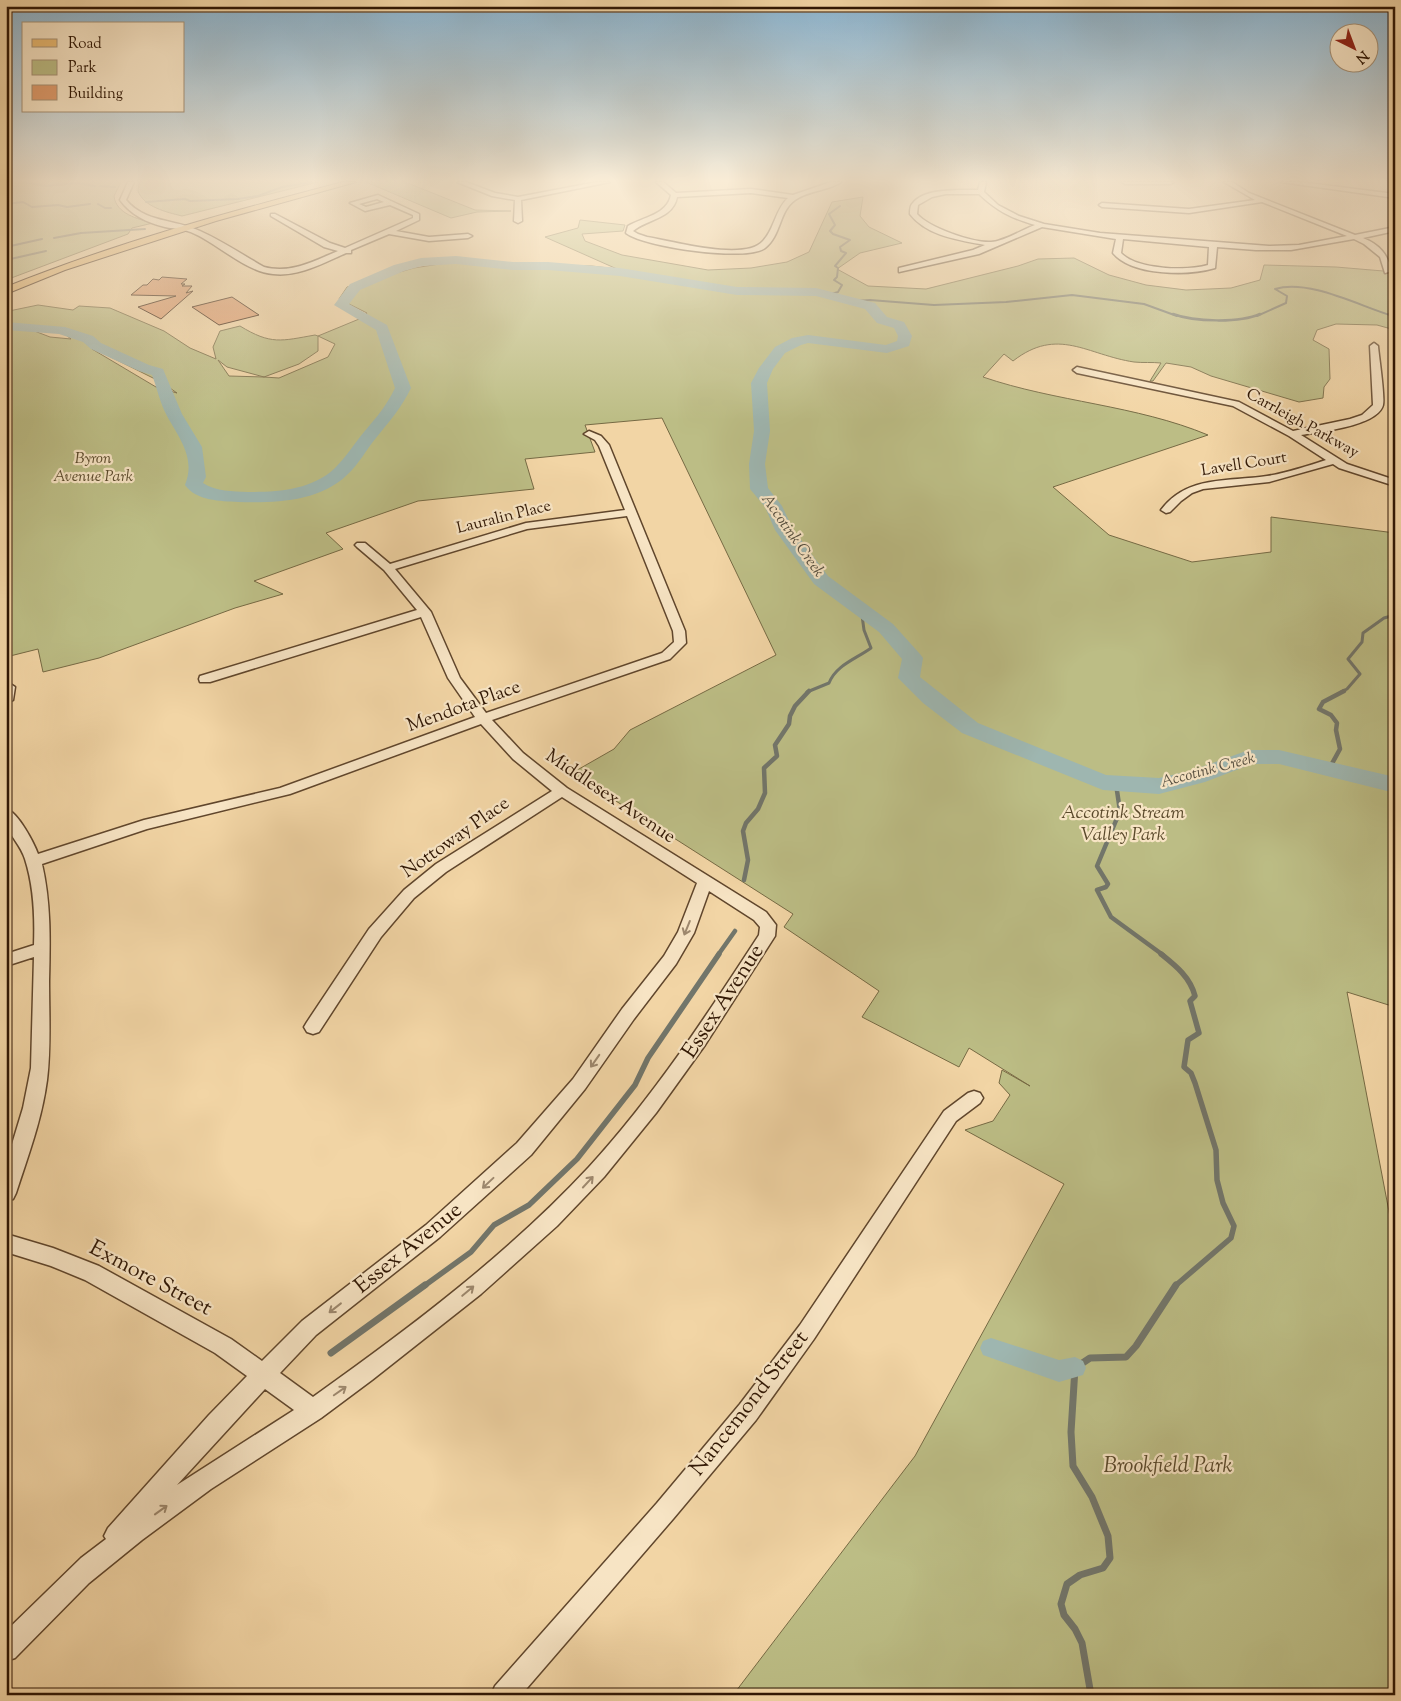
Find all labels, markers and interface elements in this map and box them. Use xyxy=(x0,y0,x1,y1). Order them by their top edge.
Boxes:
legend xyxy=(22,22,185,112)
north arrow xyxy=(1328,22,1378,72)
text: Road xyxy=(68,34,102,55)
text: N xyxy=(1351,45,1372,67)
text: Park xyxy=(68,58,97,79)
text: Building xyxy=(68,84,123,105)
street label: Carrleigh Parkway xyxy=(1241,383,1363,465)
street label: Lavell Court xyxy=(1200,447,1289,483)
park label: Byron Avenue Park xyxy=(53,448,133,489)
water label: Accotink Creek xyxy=(755,490,829,582)
street label: Lauralin Place xyxy=(454,495,554,541)
street label: Mendota Place xyxy=(403,674,525,740)
street label: Middlesex Avenue xyxy=(539,743,681,851)
water label: Accotink Creek xyxy=(1158,747,1258,795)
street label: Nottoway Place xyxy=(397,791,516,885)
park label: Accotink Stream Valley Park xyxy=(1061,800,1185,849)
one-way arrow xyxy=(682,920,691,935)
street label: Essex Avenue xyxy=(675,938,773,1066)
one-way arrow xyxy=(590,1054,600,1068)
one-way arrow xyxy=(582,1175,594,1188)
one-way arrow xyxy=(482,1177,495,1189)
street label: Essex Avenue xyxy=(348,1195,470,1303)
street label: Exmore Street xyxy=(83,1233,218,1325)
one-way arrow xyxy=(461,1286,474,1297)
one-way arrow xyxy=(329,1302,342,1313)
street label: Nancemond Street xyxy=(683,1324,817,1484)
one-way arrow xyxy=(333,1386,347,1396)
park label: Brookfield Park xyxy=(1103,1451,1233,1483)
one-way arrow xyxy=(154,1505,167,1516)

